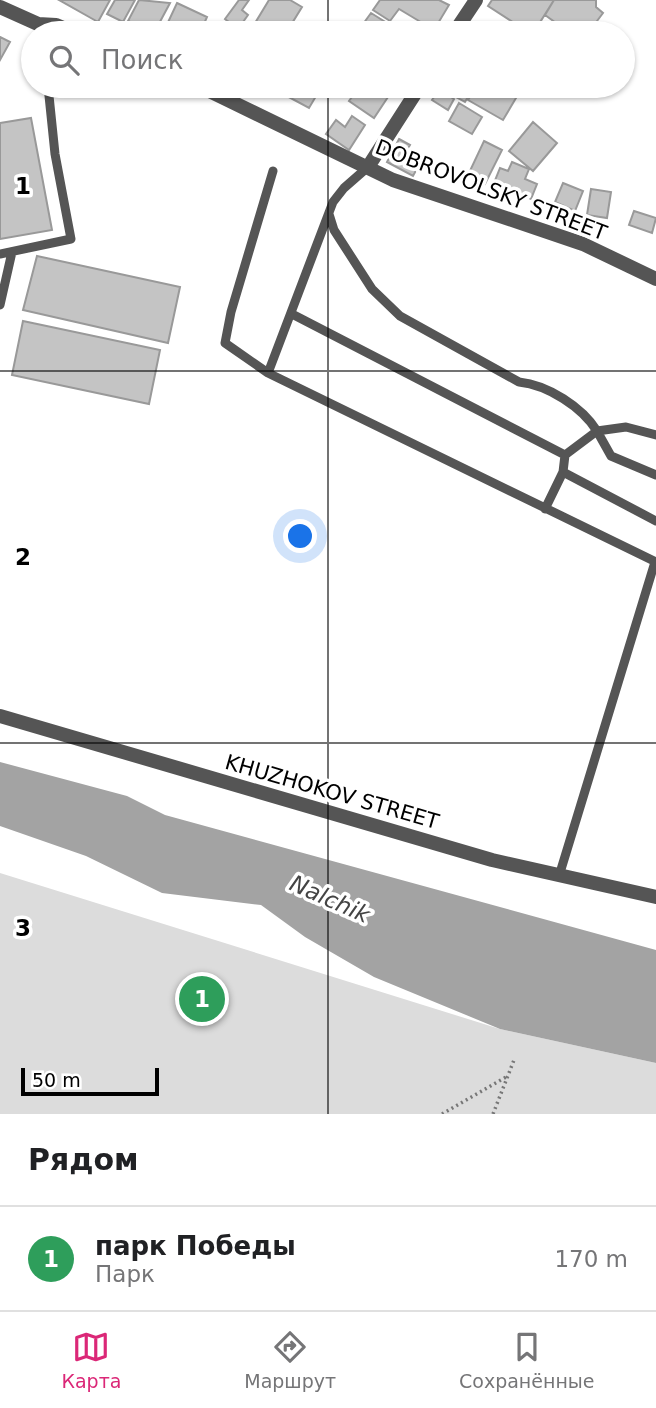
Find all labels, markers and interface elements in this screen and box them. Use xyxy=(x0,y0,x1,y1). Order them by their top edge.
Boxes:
search box xyxy=(21,21,635,98)
icon: search xyxy=(45,41,83,79)
text: Поиск xyxy=(101,45,183,75)
street label: DOBROVOLSKY STREET xyxy=(372,135,610,245)
text: 1 xyxy=(15,173,31,199)
your location xyxy=(283,519,317,553)
text: 2 xyxy=(15,544,31,570)
street label: KHUZHOKOV STREET xyxy=(222,750,442,834)
water label: Nalchik xyxy=(286,870,375,929)
text: 3 xyxy=(15,915,31,941)
pin: 1 xyxy=(179,973,225,1025)
scale bar xyxy=(21,1065,159,1097)
text: 50 m xyxy=(32,1069,81,1091)
text: Рядом xyxy=(28,1142,139,1177)
text: парк Победы xyxy=(95,1231,296,1261)
text: 1 xyxy=(43,1246,59,1272)
text: 170 m xyxy=(554,1246,628,1272)
text: Парк xyxy=(95,1261,155,1287)
tab: Карта xyxy=(61,1328,121,1392)
tab: Маршрут xyxy=(244,1328,336,1392)
tab: Сохранённые xyxy=(459,1328,595,1392)

